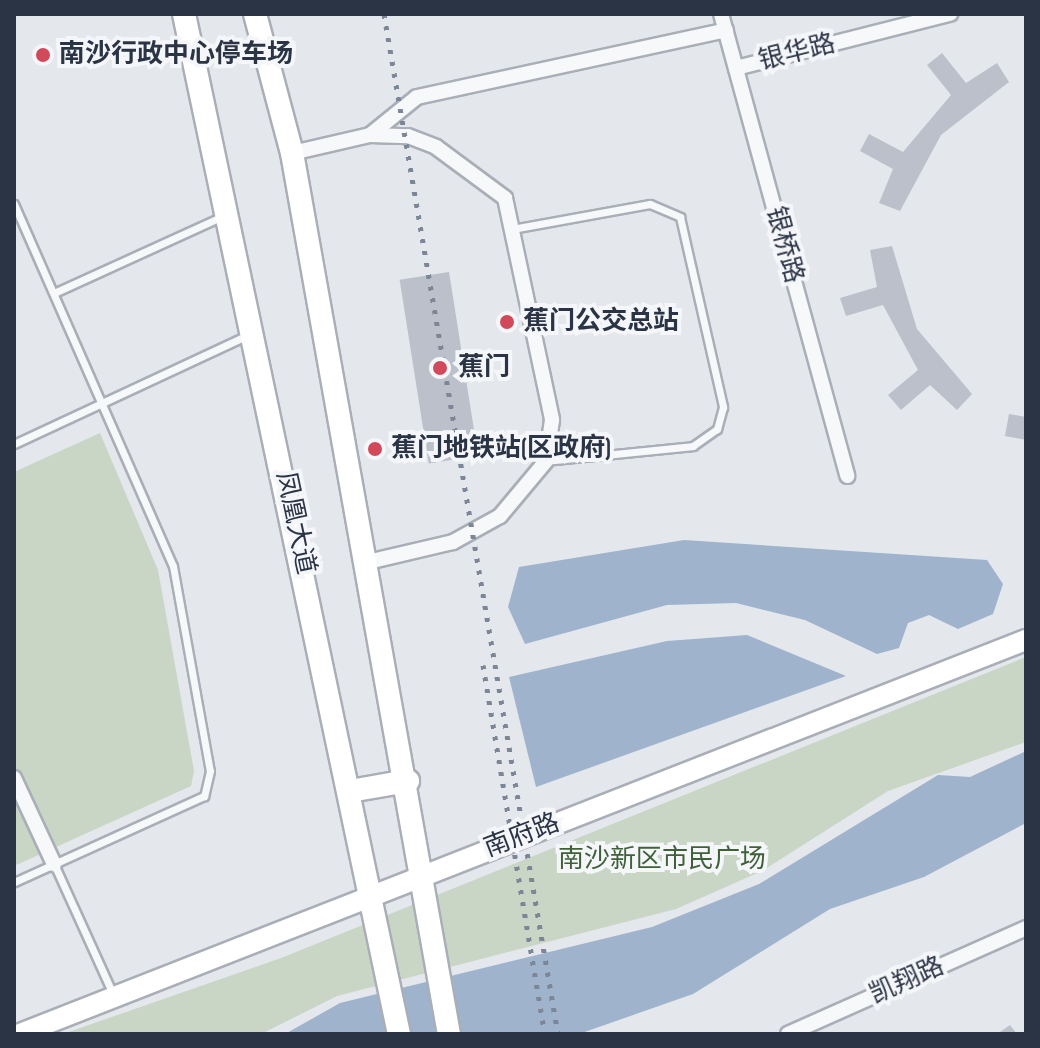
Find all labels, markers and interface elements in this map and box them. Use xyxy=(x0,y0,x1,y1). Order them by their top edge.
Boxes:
street label: 银华路 xyxy=(755,28,839,78)
place label: 南沙行政中心停车场 xyxy=(59,39,293,71)
marker: 南沙行政中心停车场 xyxy=(34,46,52,64)
street label: 银桥路 xyxy=(759,203,809,287)
place label: 蕉门公交总站 xyxy=(523,306,679,338)
marker: 蕉门公交总站 xyxy=(498,313,516,331)
place label: 蕉门 xyxy=(458,352,510,384)
marker: 蕉门 xyxy=(429,357,451,379)
place label: 蕉门地铁站(区政府) xyxy=(391,433,611,465)
marker: 蕉门地铁站(区政府) xyxy=(366,440,384,458)
street label: 凤凰大道 xyxy=(269,469,321,577)
street label: 南府路 xyxy=(480,807,564,865)
park label: 南沙新区市民广场 xyxy=(558,844,766,876)
street label: 凯翔路 xyxy=(865,951,949,1011)

